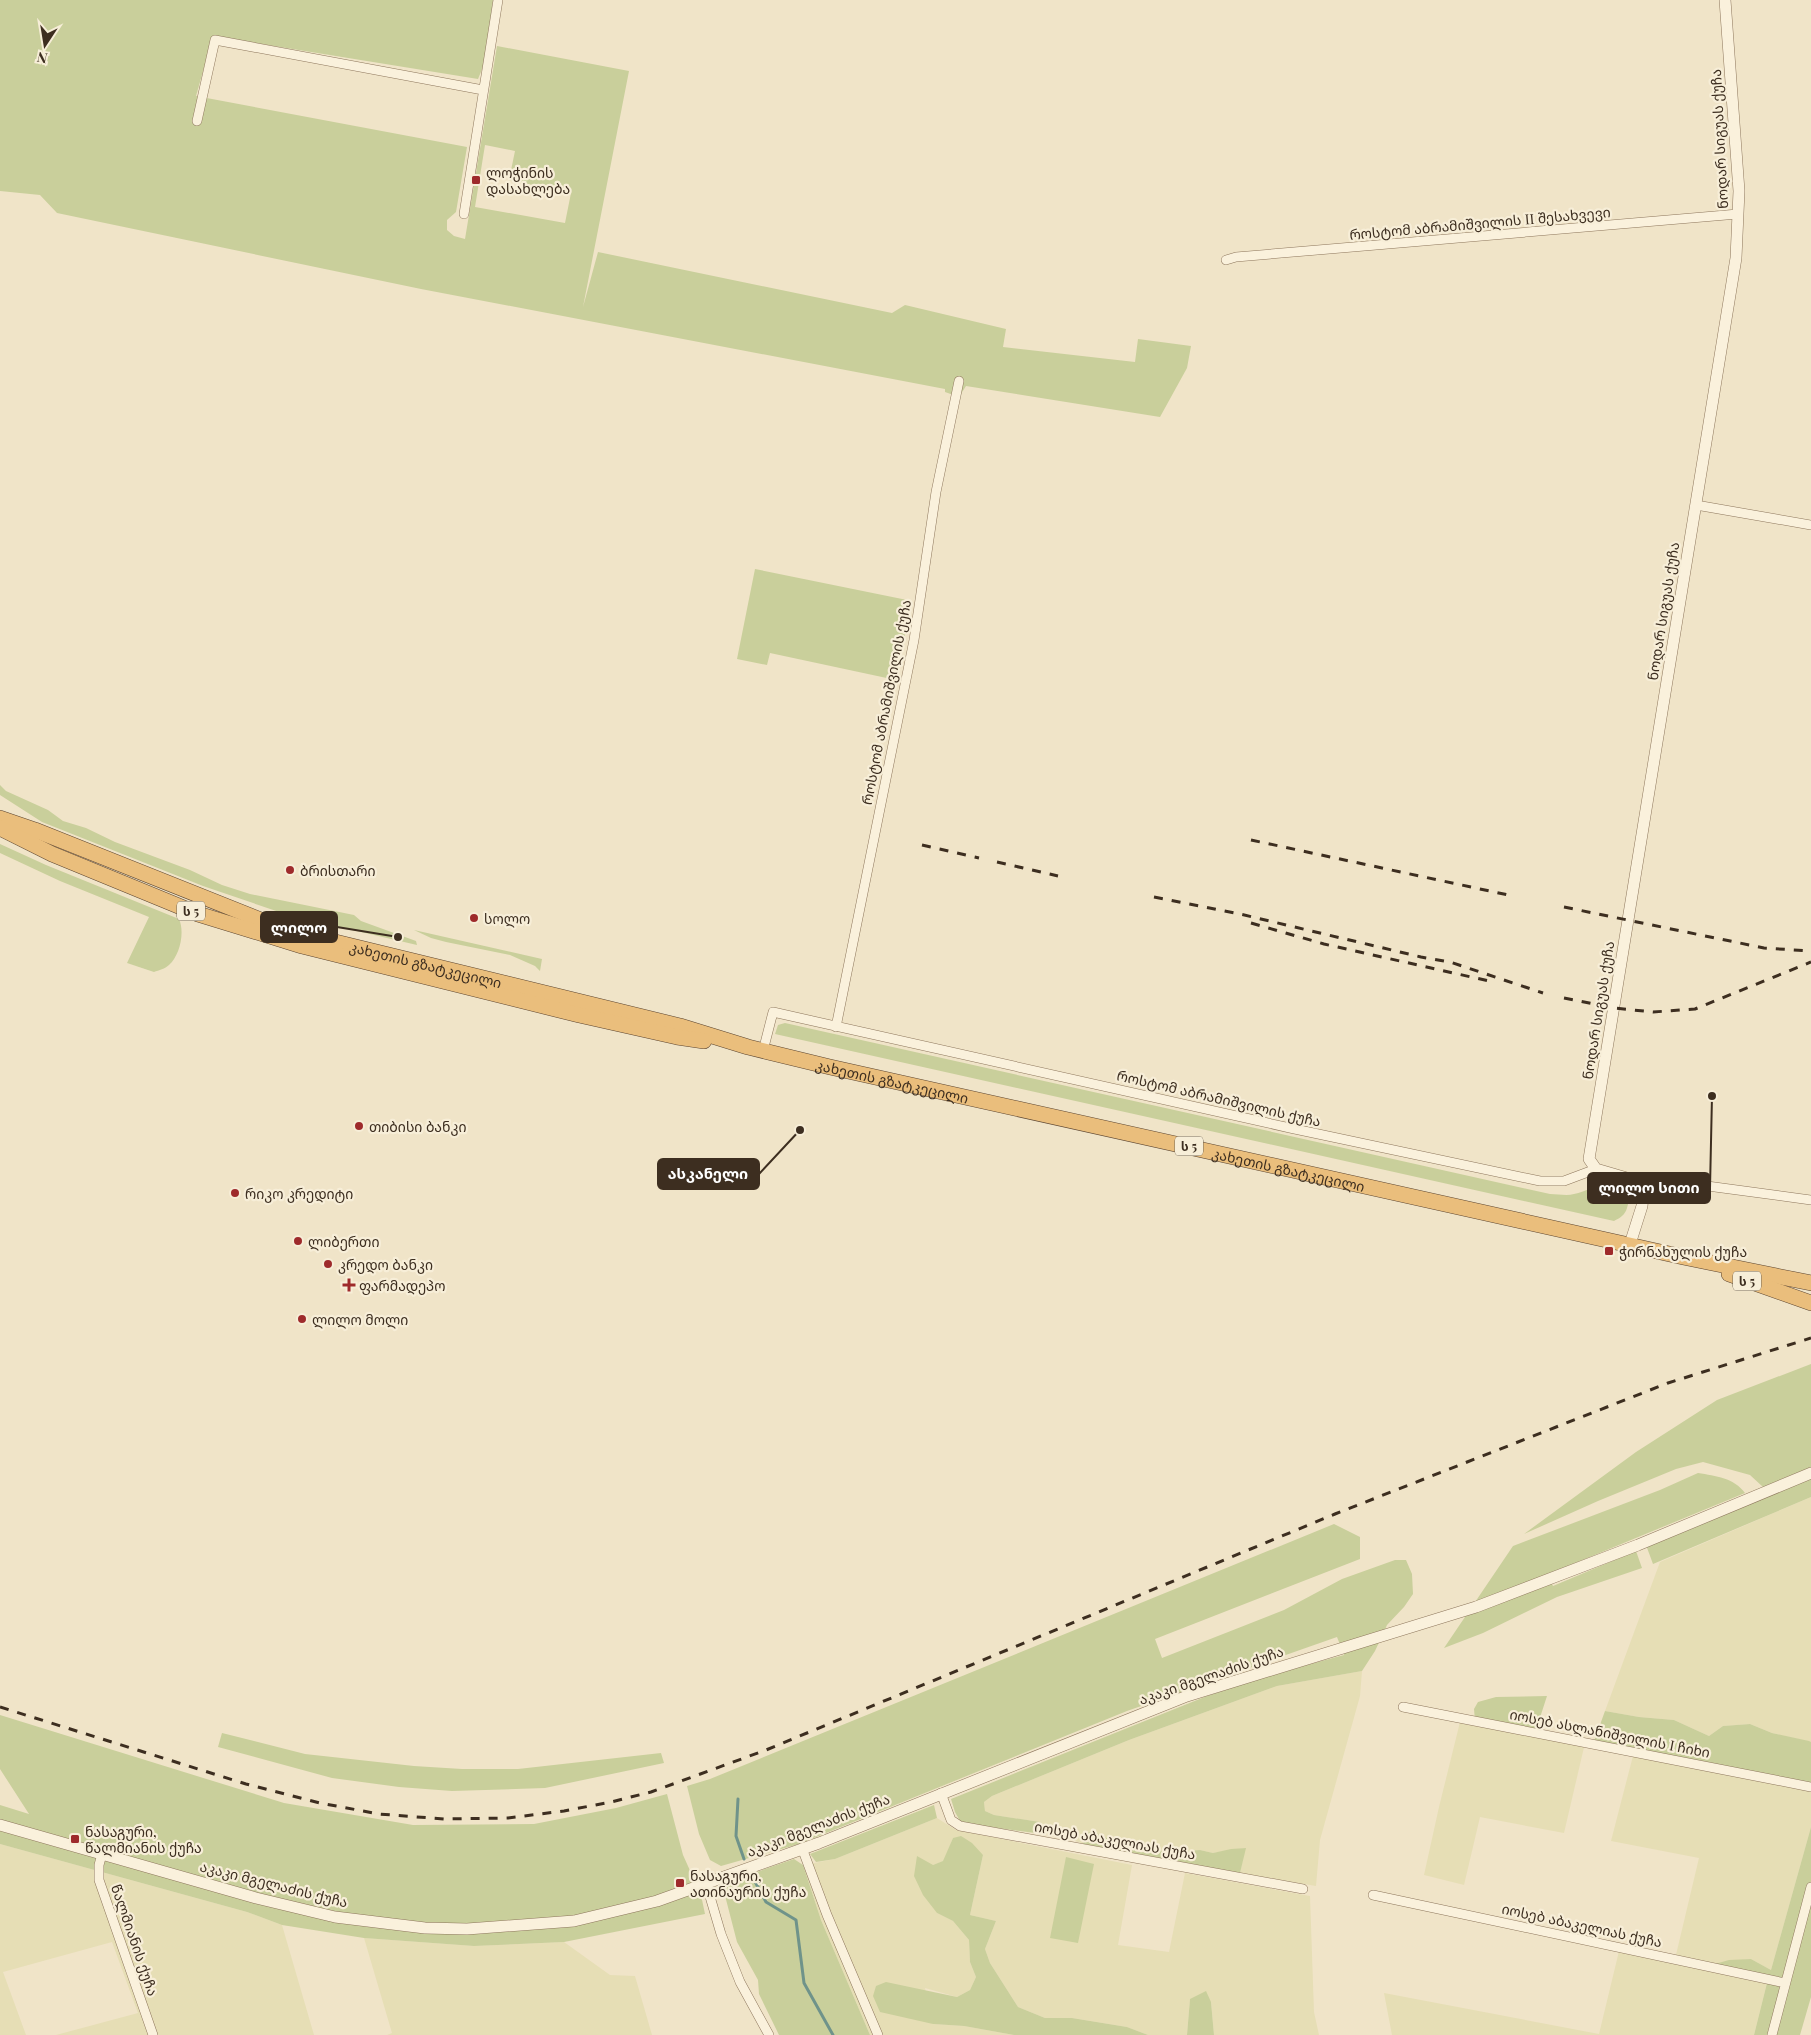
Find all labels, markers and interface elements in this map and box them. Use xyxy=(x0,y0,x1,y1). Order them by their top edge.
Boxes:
north arrow xyxy=(20,20,70,70)
text: N xyxy=(35,48,49,69)
street label: ნოდარ სიგუას ქუჩა xyxy=(1706,69,1732,209)
place label: ლოჭინის დასახლება xyxy=(486,163,570,198)
marker: ლოჭინის დასახლება xyxy=(470,174,482,186)
street label: როსტომ აბრამიშვილის II შესახვევი xyxy=(1349,202,1611,244)
street label: ნოდარ სიგუას ქუჩა xyxy=(1643,540,1683,682)
street label: როსტომ აბრამიშვილის ქუჩა xyxy=(857,598,915,806)
place label: ბრისთარი xyxy=(300,861,376,880)
marker: ბრისთარი xyxy=(284,864,296,876)
road number: ს 5 xyxy=(177,901,205,920)
place label: სოლო xyxy=(484,909,530,928)
callout: ლილო xyxy=(261,912,337,942)
marker: სოლო xyxy=(468,912,480,924)
text: ლილო xyxy=(271,917,327,937)
street label: კახეთის გზატკეცილი xyxy=(348,936,504,992)
street label: ნოდარ სიგუას ქუჩა xyxy=(1578,939,1618,1081)
street label: კახეთის გზატკეცილი xyxy=(814,1054,970,1107)
street label: როსტომ აბრამიშვილის ქუჩა xyxy=(1115,1065,1323,1131)
place label: თიბისი ბანკი xyxy=(369,1117,466,1136)
marker: თიბისი ბანკი xyxy=(353,1120,365,1132)
road number: ს 5 xyxy=(1175,1136,1203,1156)
street label: კახეთის გზატკეცილი xyxy=(1210,1143,1367,1195)
callout: ასკანელი xyxy=(658,1159,759,1189)
text: ასკანელი xyxy=(668,1163,748,1183)
callout: ლილო სითი xyxy=(1588,1173,1710,1203)
text: ლილო სითი xyxy=(1598,1177,1700,1197)
place label: რიკო კრედიტი xyxy=(245,1184,353,1203)
marker: რიკო კრედიტი xyxy=(229,1187,241,1199)
place label: ლიბერთი xyxy=(308,1232,379,1251)
marker: ლიბერთი xyxy=(292,1235,304,1247)
place label: ჭირნახულის ქუჩა xyxy=(1619,1242,1747,1261)
marker: ჭირნახულის ქუჩა xyxy=(1603,1245,1615,1257)
place label: კრედო ბანკი xyxy=(338,1255,433,1274)
marker: კრედო ბანკი xyxy=(322,1258,334,1270)
road number: ს 5 xyxy=(1733,1272,1761,1290)
place label: ფარმადეპო xyxy=(359,1276,445,1295)
marker: ფარმადეპო xyxy=(343,1279,355,1291)
place label: ლილო მოლი xyxy=(312,1310,408,1329)
marker: ლილო მოლი xyxy=(296,1313,308,1325)
street label: აკაკი მგელაძის ქუჩა xyxy=(1136,1641,1286,1709)
street label: იოსებ ასლანიშვილის I ჩიხი xyxy=(1508,1704,1712,1762)
street label: აკაკი მგელაძის ქუჩა xyxy=(744,1789,892,1861)
street label: იოსებ აბაკელიას ქუჩა xyxy=(1033,1816,1197,1864)
place label: ნასაგური, წალმიანის ქუჩა xyxy=(85,1822,202,1857)
marker: ნასაგური, წალმიანის ქუჩა xyxy=(69,1833,81,1845)
street label: აკაკი მგელაძის ქუჩა xyxy=(198,1856,350,1912)
place label: ნასაგური, ათინაურის ქუჩა xyxy=(690,1866,806,1901)
marker: ნასაგური, ათინაურის ქუჩა xyxy=(674,1877,686,1889)
street label: წალმიანის ქუჩა xyxy=(107,1882,163,1998)
street label: იოსებ აბაკელიას ქუჩა xyxy=(1500,1899,1664,1951)

